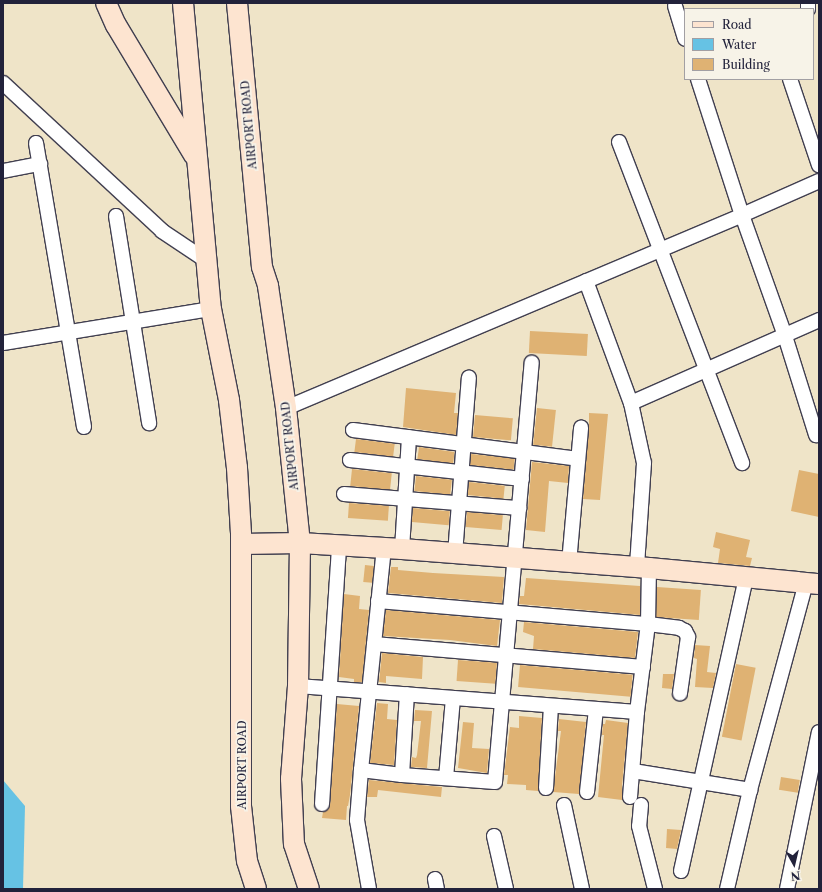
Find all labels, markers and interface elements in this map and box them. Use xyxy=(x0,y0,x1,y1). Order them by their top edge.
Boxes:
legend xyxy=(684,8,814,80)
text: Road xyxy=(722,17,752,32)
text: Water xyxy=(722,37,756,52)
text: Building xyxy=(722,57,770,72)
street label: AIRPORT ROAD xyxy=(239,80,259,170)
street label: AIRPORT ROAD xyxy=(279,401,301,491)
street label: AIRPORT ROAD xyxy=(235,720,249,810)
north arrow xyxy=(774,844,814,884)
text: N xyxy=(790,868,801,883)

